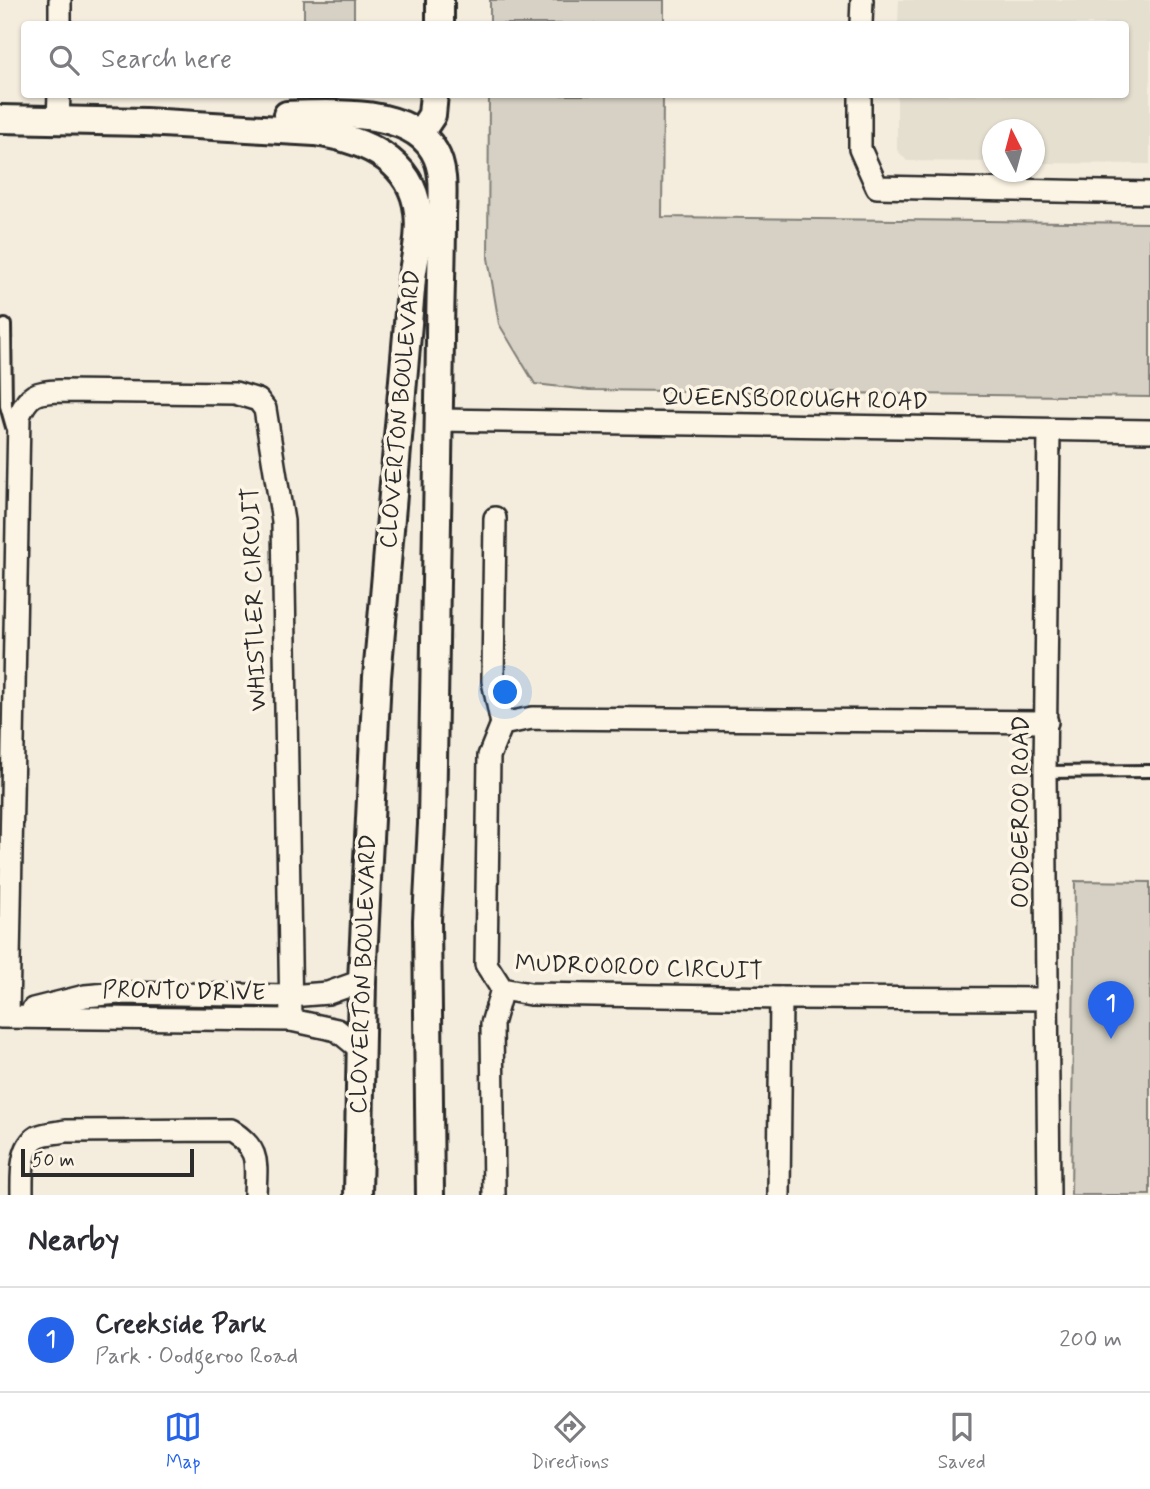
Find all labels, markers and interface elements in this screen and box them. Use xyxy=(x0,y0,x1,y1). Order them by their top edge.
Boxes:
search box xyxy=(21,21,1129,98)
icon: search xyxy=(45,41,83,79)
text: Search here xyxy=(101,43,232,77)
north arrow xyxy=(982,119,1045,182)
street label: CLOVERTON BOULEVARD xyxy=(373,268,429,550)
street label: QUEENSBOROUGH ROAD xyxy=(661,382,929,418)
street label: WHISTLER CIRCUIT xyxy=(236,486,274,712)
your location xyxy=(488,675,522,709)
street label: OODGEROO ROAD xyxy=(1006,715,1037,909)
street label: CLOVERTON BOULEVARD xyxy=(344,834,384,1114)
street label: MUDROOROO CIRCUIT xyxy=(514,948,764,988)
street label: PRONTO DRIVE xyxy=(102,975,266,1009)
pin: 1 xyxy=(1088,981,1134,1039)
scale bar xyxy=(21,1146,194,1178)
text: 50 m xyxy=(32,1148,75,1173)
text: Nearby xyxy=(28,1221,119,1260)
text: Creekside Park xyxy=(95,1308,266,1342)
text: 1 xyxy=(46,1325,56,1355)
text: 200 m xyxy=(1059,1325,1122,1355)
text: Park · Oodgeroo Road xyxy=(95,1342,298,1372)
tab: Map xyxy=(164,1408,202,1475)
tab: Directions xyxy=(531,1408,609,1475)
tab: Saved xyxy=(938,1408,986,1475)

